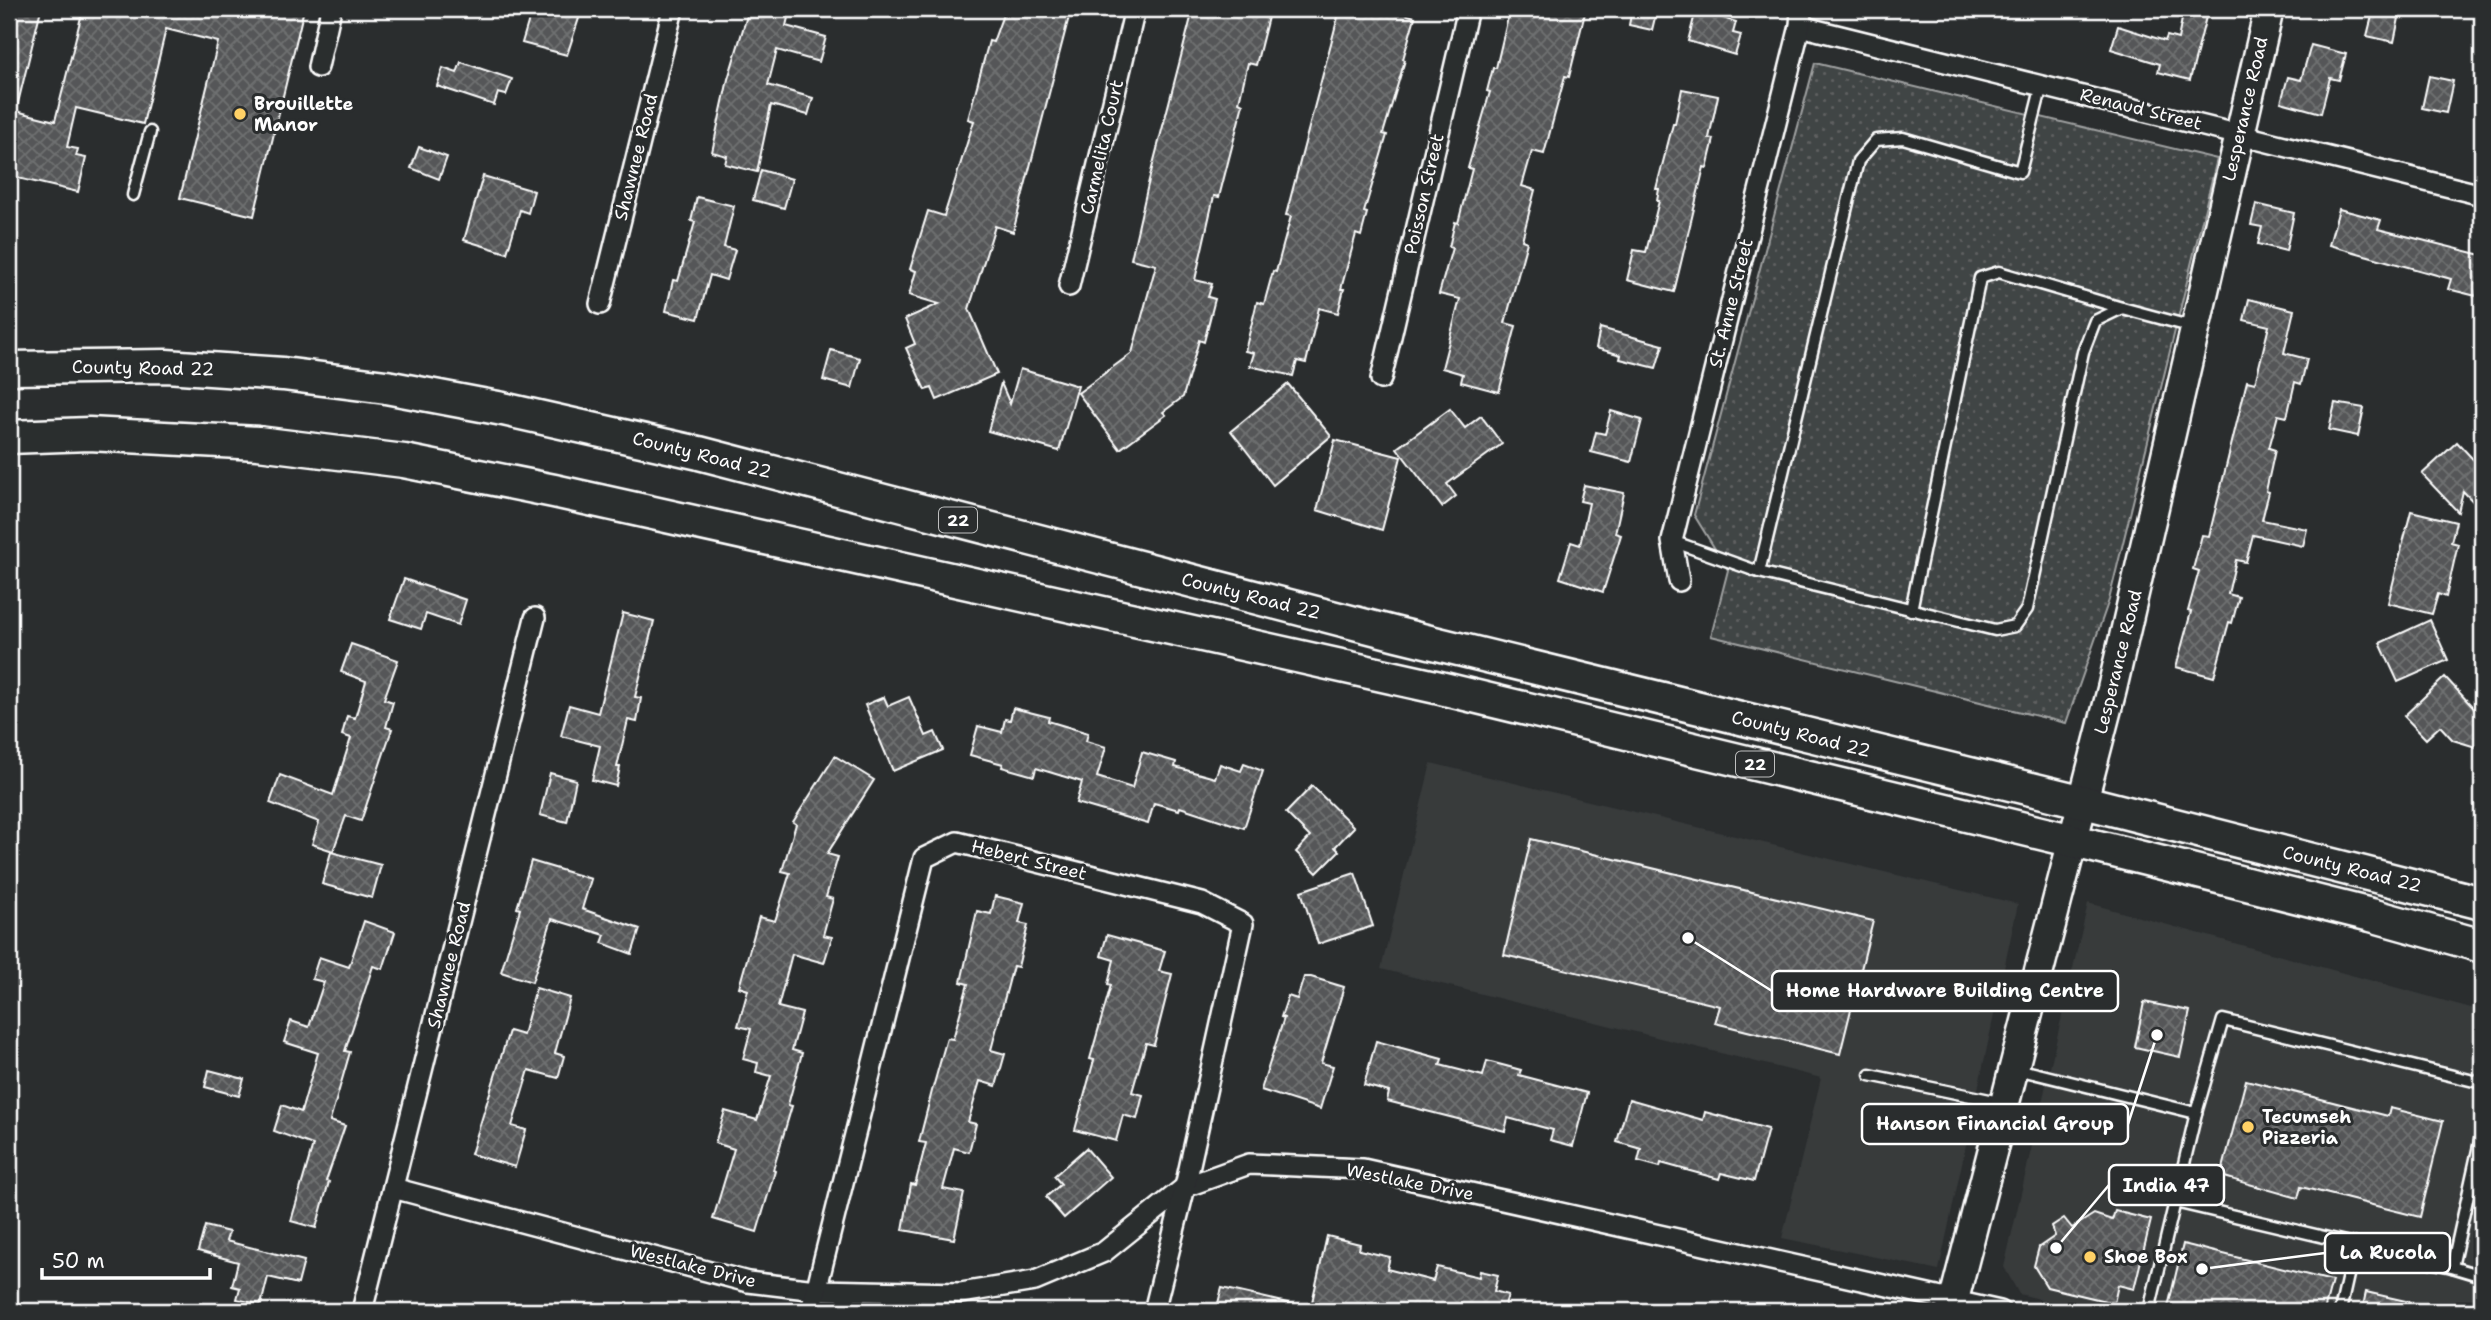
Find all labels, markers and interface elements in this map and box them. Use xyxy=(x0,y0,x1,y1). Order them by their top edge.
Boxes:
street label: Lesperance Road xyxy=(2217,34,2273,184)
street label: Carmelita Court xyxy=(1075,77,1129,217)
street label: Renaud Street xyxy=(2078,82,2205,136)
street label: Shawnee Road xyxy=(609,91,663,223)
place label: Brouillette Manor xyxy=(254,92,354,137)
marker: Brouillette Manor xyxy=(232,106,248,122)
street label: Poisson Street xyxy=(1398,131,1450,257)
street label: St. Anne Street xyxy=(1703,236,1759,370)
street label: County Road 22 xyxy=(72,355,214,381)
street label: County Road 22 xyxy=(630,426,774,484)
road number: 22 xyxy=(939,508,977,533)
street label: County Road 22 xyxy=(1179,567,1323,625)
street label: Lesperance Road xyxy=(2088,587,2148,737)
street label: County Road 22 xyxy=(1729,705,1873,763)
road number: 22 xyxy=(1736,751,1774,776)
street label: Hebert Street xyxy=(969,834,1089,886)
street label: County Road 22 xyxy=(2280,840,2424,898)
street label: Shawnee Road xyxy=(422,899,476,1031)
callout: Home Hardware Building Centre xyxy=(1772,971,2118,1011)
text: Home Hardware Building Centre xyxy=(1786,978,2104,1003)
callout: Hanson Financial Group xyxy=(1862,1104,2128,1144)
place label: Tecumseh Pizzeria xyxy=(2262,1105,2351,1150)
text: Hanson Financial Group xyxy=(1876,1111,2114,1136)
marker: Tecumseh Pizzeria xyxy=(2240,1119,2256,1135)
street label: Westlake Drive xyxy=(1344,1158,1476,1206)
callout: India 47 xyxy=(2109,1165,2224,1205)
text: India 47 xyxy=(2123,1173,2209,1198)
callout: La Rucola xyxy=(2325,1233,2450,1273)
scale bar xyxy=(42,1236,210,1280)
street label: Westlake Drive xyxy=(627,1239,759,1293)
text: La Rucola xyxy=(2340,1240,2436,1265)
place label: Shoe Box xyxy=(2104,1245,2188,1269)
text: 50 m xyxy=(52,1247,105,1275)
marker: Shoe Box xyxy=(2082,1249,2098,1265)

